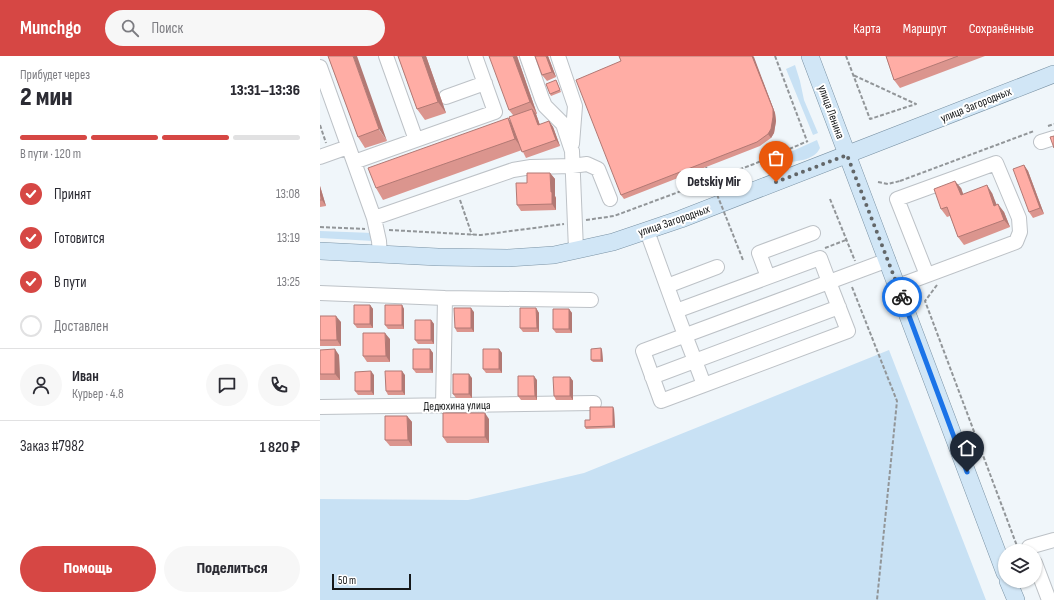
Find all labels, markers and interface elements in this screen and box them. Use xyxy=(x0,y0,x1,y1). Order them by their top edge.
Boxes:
search box xyxy=(105,10,385,46)
text: Munchgo xyxy=(20,17,81,40)
icon: search xyxy=(119,17,141,39)
text: Поиск xyxy=(151,19,183,38)
text: Карта xyxy=(853,20,881,37)
text: Маршрут xyxy=(903,20,947,37)
text: Сохранённые xyxy=(969,20,1034,37)
text: Прибудет через xyxy=(20,67,90,83)
text: 13:31–13:36 xyxy=(231,81,300,100)
text: 2 мин xyxy=(20,82,73,113)
street label: улица Ленина xyxy=(814,83,848,141)
street label: улица Загородных xyxy=(938,84,1014,126)
pin xyxy=(759,141,793,182)
text: В пути · 120 m xyxy=(20,146,81,162)
icon: bag xyxy=(765,147,787,169)
callout: Detskiy Mir xyxy=(676,168,752,196)
text: Detskiy Mir xyxy=(687,174,741,190)
icon: check xyxy=(20,183,42,205)
text: Принят xyxy=(54,185,91,204)
text: 13:08 xyxy=(276,186,300,202)
street label: улица Загородных xyxy=(636,202,712,240)
icon: check xyxy=(20,227,42,249)
text: Готовится xyxy=(54,229,105,248)
text: 13:19 xyxy=(277,230,300,246)
icon: check xyxy=(20,271,42,293)
text: В пути xyxy=(54,273,86,292)
text: 13:25 xyxy=(277,274,300,290)
courier xyxy=(882,277,922,317)
icon: bike xyxy=(891,286,913,308)
text: Доставлен xyxy=(54,317,108,336)
button: person xyxy=(20,364,62,406)
button: chat xyxy=(206,364,248,406)
button: phone xyxy=(258,364,300,406)
text: Иван xyxy=(72,367,99,386)
text: Курьер · 4.8 xyxy=(72,386,124,402)
street label: Дедюхина улица xyxy=(423,398,491,414)
pin xyxy=(950,431,984,472)
text: Заказ #7982 xyxy=(20,437,84,456)
icon: home xyxy=(956,437,978,459)
text: 1 820 ₽ xyxy=(260,438,300,457)
map controls xyxy=(998,544,1042,588)
button: layers xyxy=(998,544,1042,588)
button: Помощь xyxy=(20,546,156,592)
button: Поделиться xyxy=(164,546,300,592)
scale bar xyxy=(332,572,411,591)
text: 50 m xyxy=(338,574,356,587)

